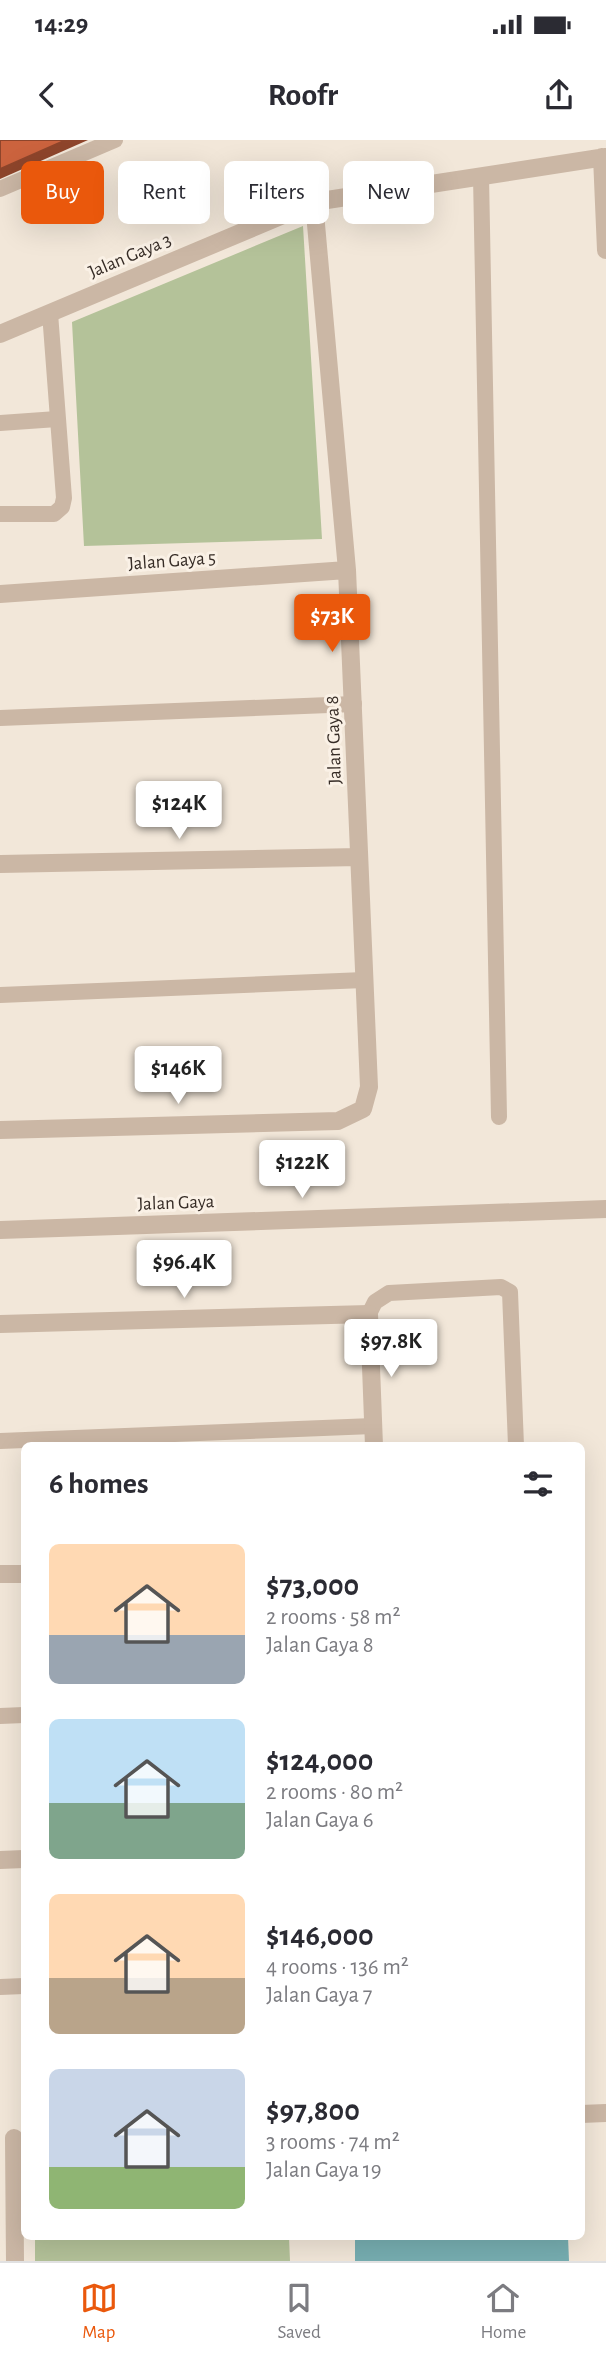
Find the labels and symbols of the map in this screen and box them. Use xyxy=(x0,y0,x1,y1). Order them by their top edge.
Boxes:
street label: Jalan Gaya 3 xyxy=(86,230,174,282)
street label: Jalan Gaya 5 xyxy=(127,548,217,574)
pin: $73K xyxy=(291,594,373,654)
street label: Jalan Gaya 8 xyxy=(323,695,345,785)
pin: $124K xyxy=(130,782,228,841)
pin: $146K xyxy=(129,1046,227,1106)
pin: $122K xyxy=(253,1140,351,1200)
street label: Jalan Gaya xyxy=(137,1192,215,1214)
pin: $96.4K xyxy=(127,1240,241,1300)
pin: $97.8K xyxy=(334,1320,448,1379)

